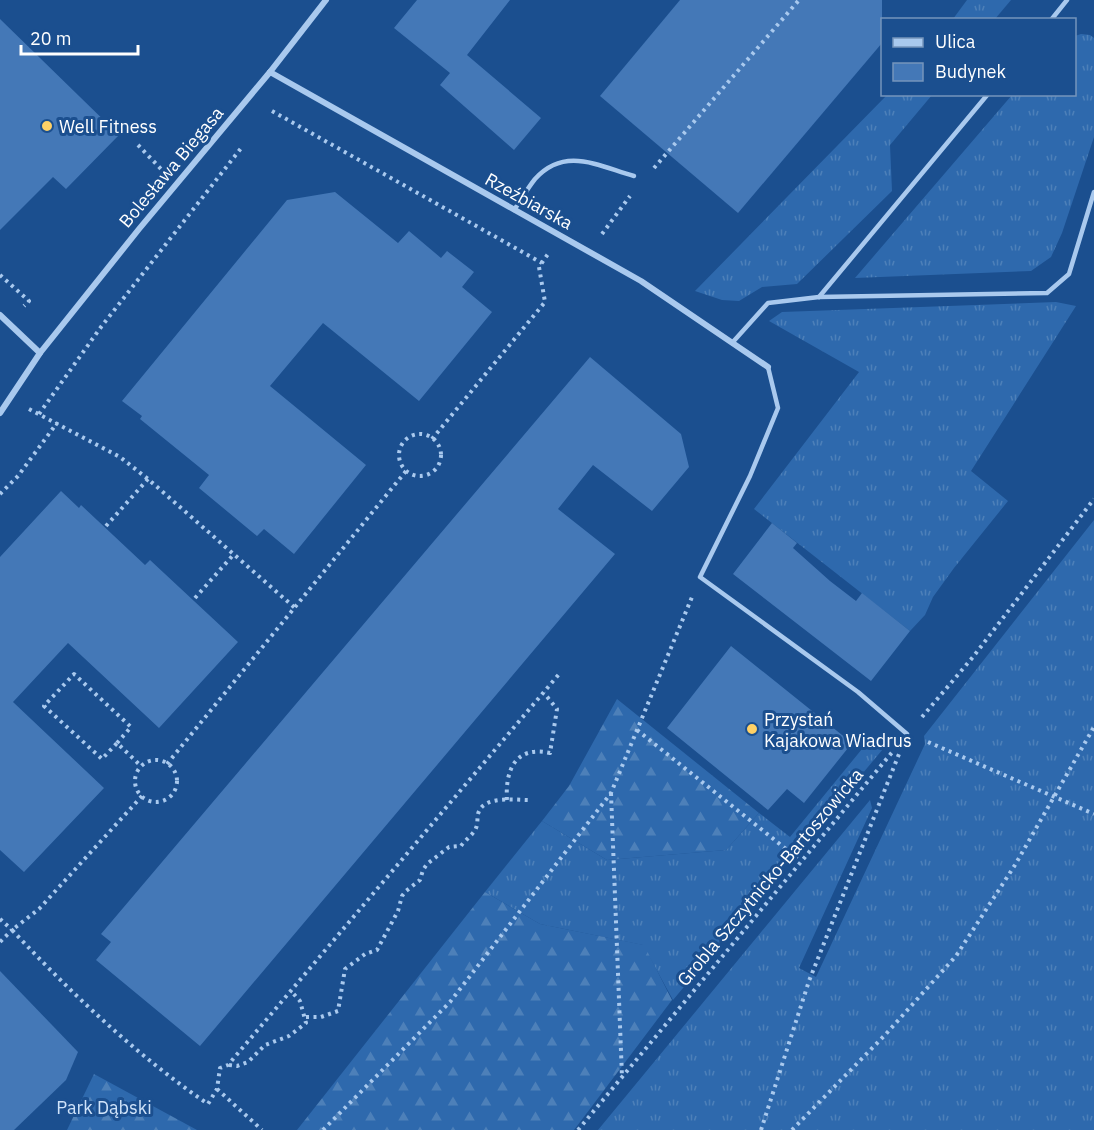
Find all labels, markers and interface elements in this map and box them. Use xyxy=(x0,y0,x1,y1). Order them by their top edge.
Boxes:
scale bar xyxy=(21,18,138,56)
legend xyxy=(881,18,1076,96)
text: 20 m xyxy=(30,27,72,50)
text: Ulica xyxy=(935,30,976,53)
text: Budynek xyxy=(935,60,1007,83)
street label: Bolesława Biegasa xyxy=(114,101,229,232)
place label: Well Fitness xyxy=(59,115,157,138)
marker: Well Fitness xyxy=(40,119,54,133)
street label: Rzeźbiarska xyxy=(481,167,577,235)
place label: Przystań Kajakowa Wiadrus xyxy=(764,708,912,752)
marker: Przystań Kajakowa Wiadrus xyxy=(745,722,759,736)
street label: Grobla Szczytnicko-Bartoszowicka xyxy=(672,763,868,991)
park label: Park Dąbski xyxy=(56,1096,152,1119)

